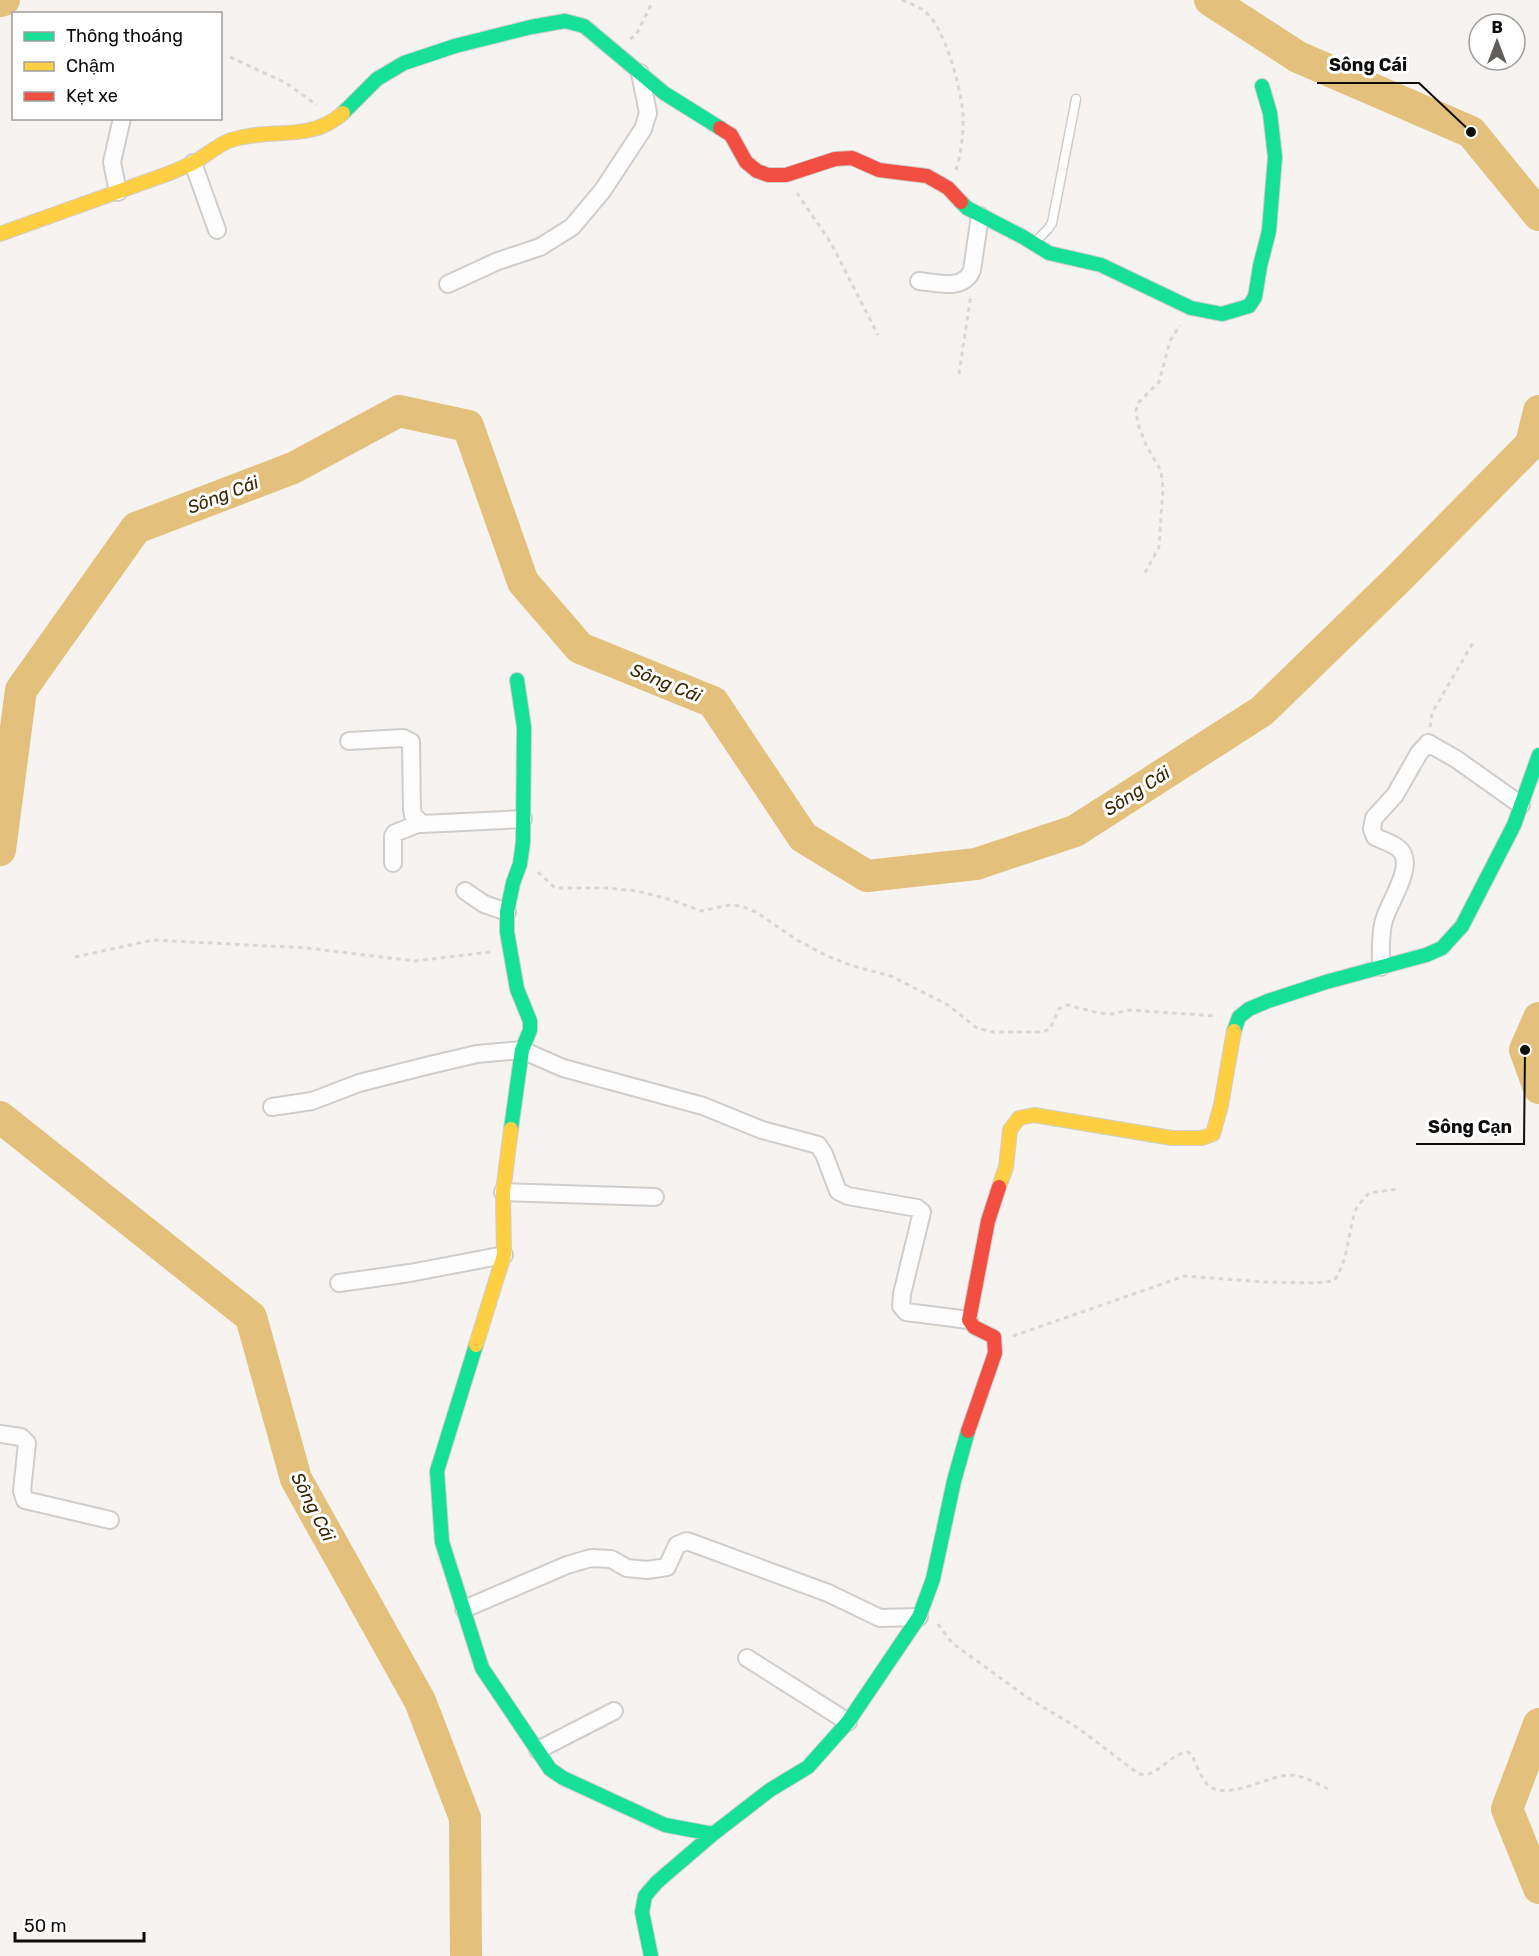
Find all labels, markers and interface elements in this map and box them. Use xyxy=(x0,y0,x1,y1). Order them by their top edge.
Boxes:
legend xyxy=(12,12,222,120)
north arrow xyxy=(1467,12,1527,72)
text: B xyxy=(1491,18,1503,37)
text: Thông thoáng xyxy=(66,25,183,47)
callout: Sông Cái xyxy=(1317,47,1419,83)
text: Sông Cái xyxy=(1329,54,1407,76)
text: Chậm xyxy=(66,55,115,77)
text: Kẹt xe xyxy=(66,85,118,107)
water label: Sông Cái xyxy=(184,471,262,519)
water label: Sông Cái xyxy=(627,659,705,707)
water label: Sông Cái xyxy=(1100,761,1175,821)
callout: Sông Cạn xyxy=(1416,1108,1524,1144)
text: Sông Cạn xyxy=(1428,1116,1512,1138)
water label: Sông Cái xyxy=(286,1469,340,1546)
scale bar xyxy=(15,1905,144,1943)
text: 50 m xyxy=(24,1915,67,1937)

